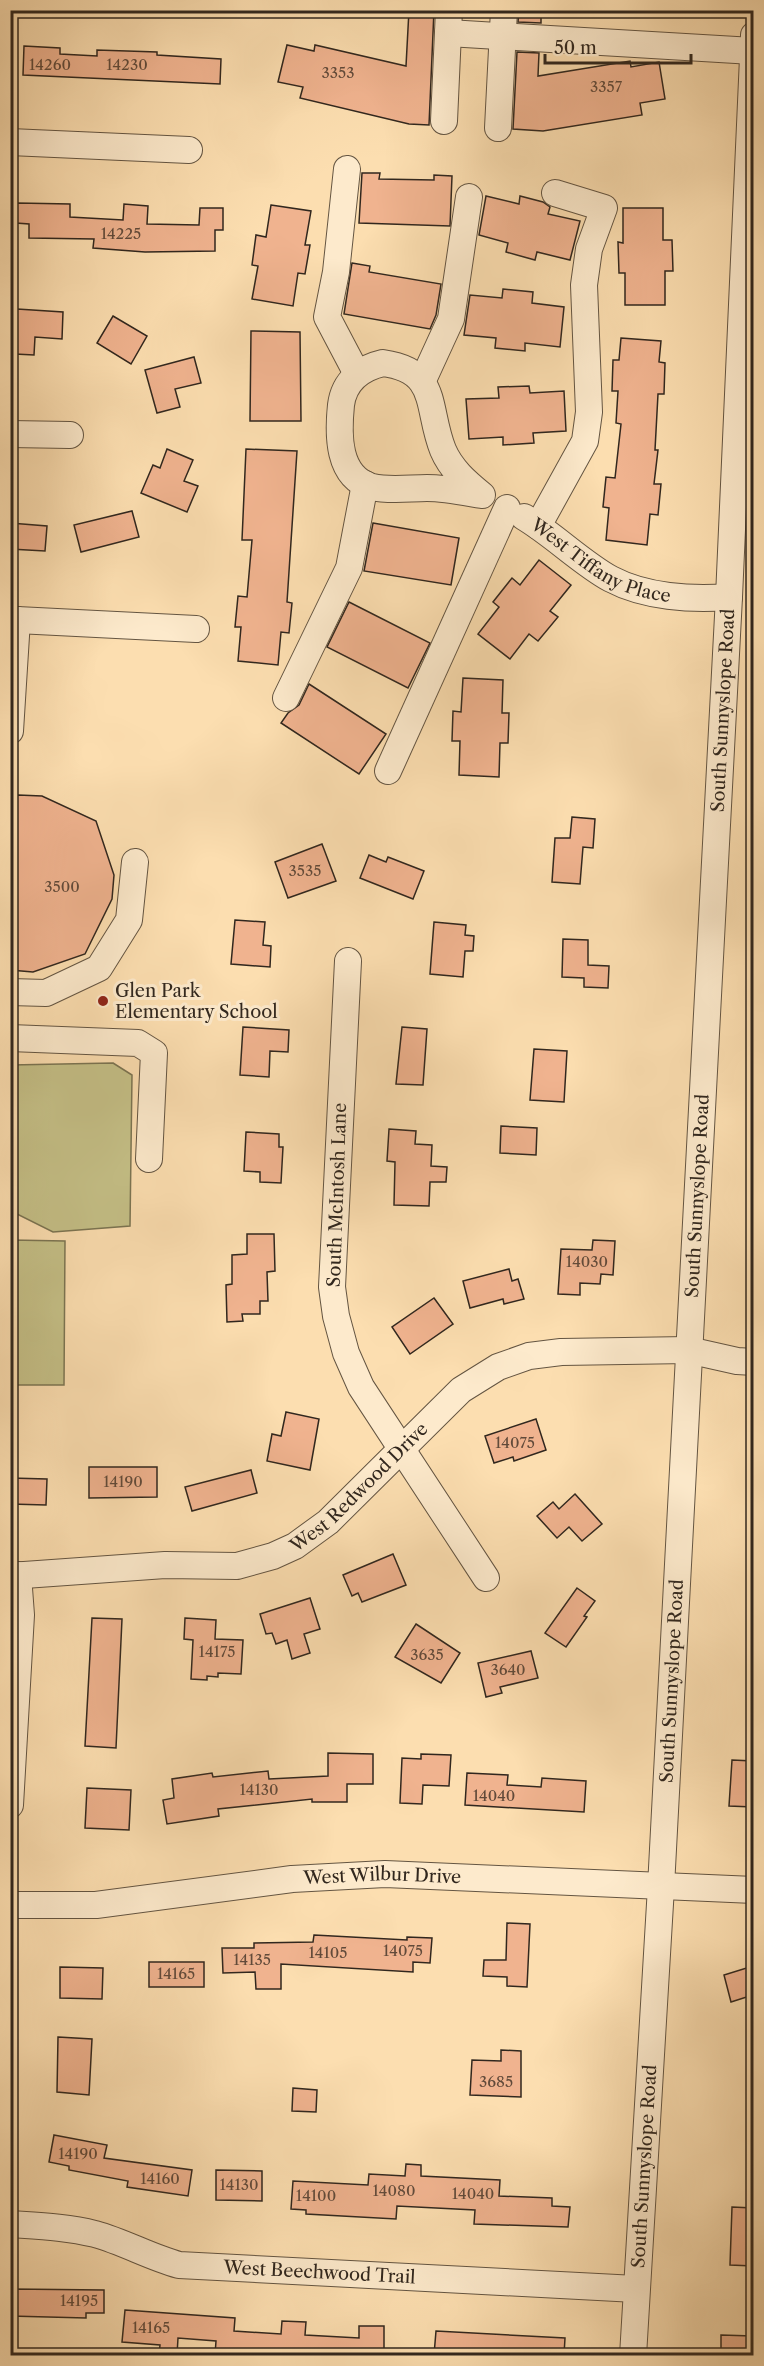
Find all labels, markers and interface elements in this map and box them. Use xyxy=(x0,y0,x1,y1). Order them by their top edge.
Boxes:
scale bar xyxy=(545,27,690,65)
text: 50 m xyxy=(554,37,597,59)
house number: 14260 xyxy=(29,55,71,74)
house number: 14230 xyxy=(106,55,148,74)
house number: 3353 xyxy=(322,63,354,82)
house number: 3357 xyxy=(590,77,623,96)
house number: 14225 xyxy=(101,224,141,243)
street label: West Tiffany Place xyxy=(526,513,672,607)
street label: South Sunnyslope Road xyxy=(707,608,739,813)
house number: 3535 xyxy=(289,861,321,880)
house number: 3500 xyxy=(44,877,80,896)
place label: Glen Park Elementary School xyxy=(115,980,278,1023)
marker: Glen Park Elementary School xyxy=(96,994,110,1008)
street label: South Sunnyslope Road xyxy=(681,1093,714,1298)
street label: South McIntosh Lane xyxy=(323,1102,351,1288)
house number: 14030 xyxy=(566,1252,608,1271)
street label: West Redwood Drive xyxy=(285,1418,433,1557)
house number: 14075 xyxy=(495,1433,535,1452)
house number: 14190 xyxy=(103,1472,143,1491)
street label: South Sunnyslope Road xyxy=(656,1579,688,1784)
house number: 14175 xyxy=(199,1642,235,1661)
house number: 3635 xyxy=(410,1645,444,1664)
house number: 3640 xyxy=(490,1660,526,1679)
house number: 14130 xyxy=(239,1780,279,1799)
house number: 14040 xyxy=(473,1786,515,1805)
street label: West Wilbur Drive xyxy=(302,1863,461,1889)
house number: 14075 xyxy=(383,1941,423,1960)
house number: 14105 xyxy=(309,1943,347,1962)
house number: 14135 xyxy=(233,1950,271,1969)
house number: 14165 xyxy=(157,1964,195,1983)
street label: South Sunnyslope Road xyxy=(627,2064,661,2269)
house number: 3685 xyxy=(479,2072,513,2091)
house number: 14190 xyxy=(58,2144,98,2163)
house number: 14160 xyxy=(140,2169,180,2188)
house number: 14130 xyxy=(219,2175,259,2194)
house number: 14080 xyxy=(373,2181,415,2200)
house number: 14040 xyxy=(452,2184,494,2203)
house number: 14100 xyxy=(296,2186,336,2205)
street label: West Beechwood Trail xyxy=(222,2256,416,2288)
house number: 14195 xyxy=(60,2291,98,2310)
house number: 14165 xyxy=(132,2318,170,2337)

